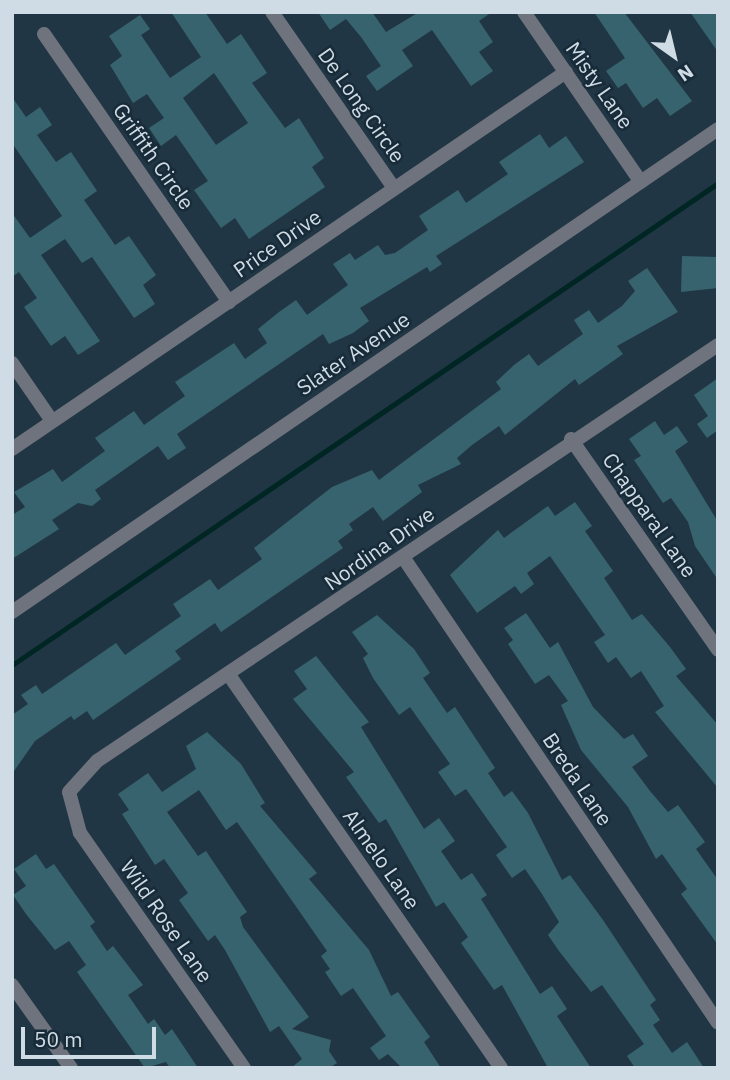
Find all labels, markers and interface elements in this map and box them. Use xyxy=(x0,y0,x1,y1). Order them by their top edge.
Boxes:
north arrow xyxy=(639,21,709,91)
street label: Misty Lane xyxy=(561,37,639,133)
street label: De Long Circle xyxy=(313,43,411,167)
text: N xyxy=(673,60,698,87)
street label: Griffith Circle xyxy=(108,98,200,214)
street label: Price Drive xyxy=(228,204,326,282)
street label: Slater Avenue xyxy=(292,306,414,400)
street label: Chapparal Lane xyxy=(598,448,702,582)
street label: Nordina Drive xyxy=(319,501,439,595)
street label: Breda Lane xyxy=(538,728,618,830)
street label: Almelo Lane xyxy=(338,804,426,914)
street label: Wild Rose Lane xyxy=(116,855,218,987)
scale bar xyxy=(24,1014,159,1058)
text: 50 m xyxy=(34,1025,83,1053)

